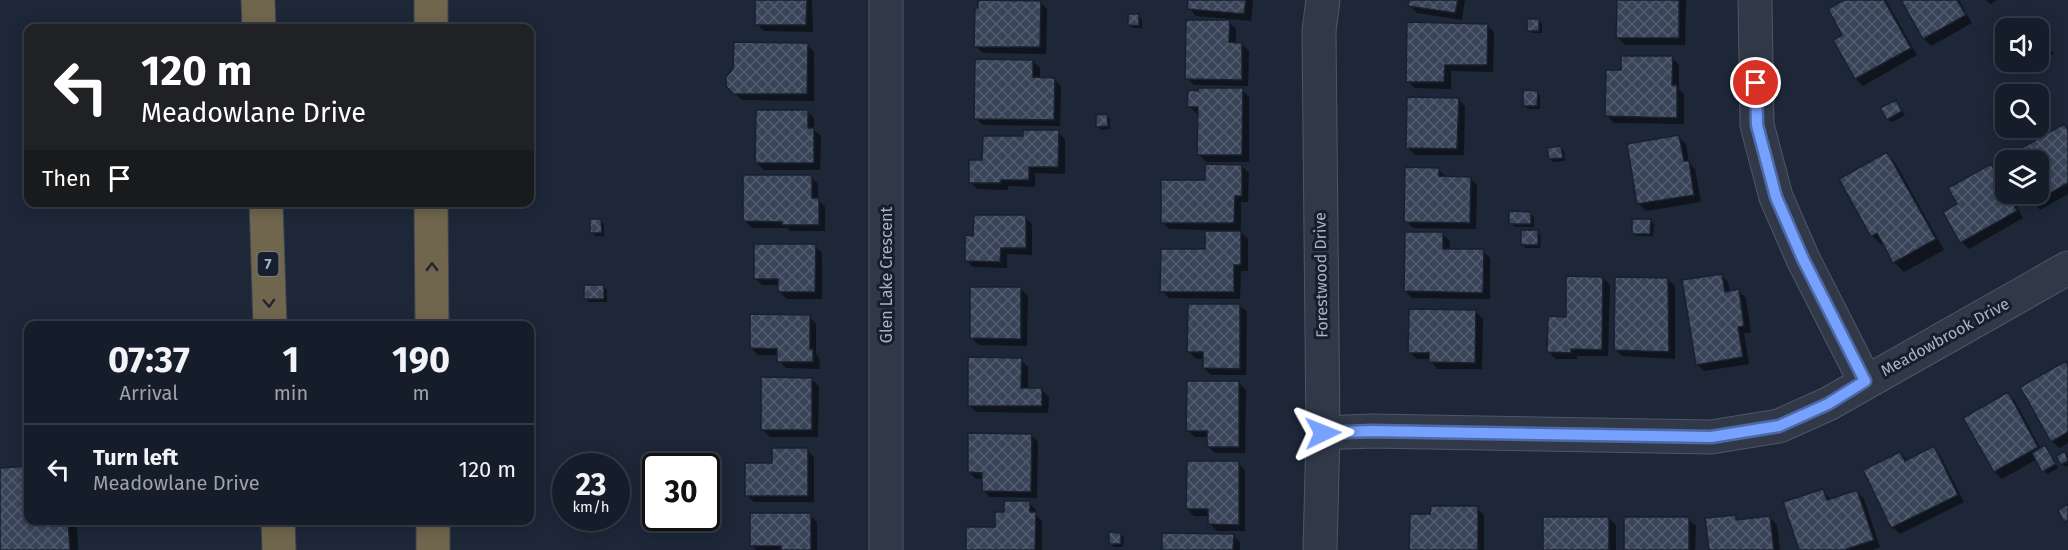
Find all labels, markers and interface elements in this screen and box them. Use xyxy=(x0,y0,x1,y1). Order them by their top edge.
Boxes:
map controls xyxy=(1995,18,2049,204)
button: sound xyxy=(1995,18,2049,72)
text: 120 m xyxy=(141,46,252,96)
icon: left xyxy=(42,48,120,126)
pin xyxy=(1730,57,1781,108)
icon: arrive xyxy=(1739,66,1772,99)
button: search xyxy=(1995,84,2049,138)
text: Meadowlane Drive xyxy=(141,97,366,129)
button: layers xyxy=(1995,150,2049,204)
icon: arrive xyxy=(103,162,136,195)
text: Then xyxy=(42,165,91,192)
street label: Glen Lake Crescent xyxy=(877,207,896,343)
street label: Forestwood Drive xyxy=(1310,212,1332,338)
road number: 7 xyxy=(258,252,278,276)
one-way arrow xyxy=(426,263,438,272)
street label: Meadowbrook Drive xyxy=(1877,294,2013,380)
one-way arrow xyxy=(263,298,276,307)
text: 07:37 xyxy=(108,338,190,382)
text: 1 xyxy=(283,338,299,382)
text: 190 xyxy=(392,338,450,382)
text: Arrival xyxy=(120,381,178,405)
text: min xyxy=(274,381,308,405)
text: m xyxy=(413,381,430,405)
position arrow xyxy=(1291,401,1355,465)
text: Turn left xyxy=(93,444,178,471)
icon: left xyxy=(42,453,75,486)
speed limit sign: 30 xyxy=(642,453,720,531)
text: 120 m xyxy=(459,456,516,483)
text: 23 xyxy=(576,467,606,503)
text: Meadowlane Drive xyxy=(93,471,260,495)
text: km/h xyxy=(572,498,610,516)

